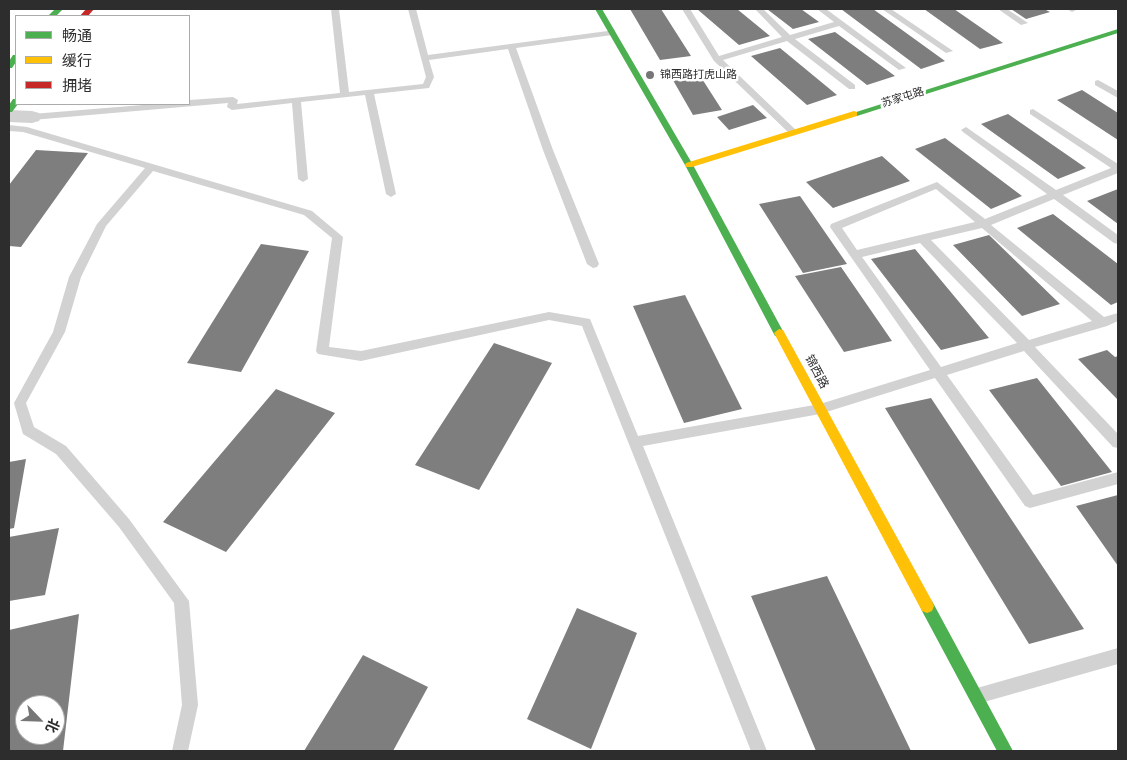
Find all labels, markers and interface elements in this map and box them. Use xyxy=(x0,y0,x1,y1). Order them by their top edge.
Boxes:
legend xyxy=(15,15,190,105)
text: 畅通 xyxy=(62,27,92,45)
text: 缓行 xyxy=(62,52,92,70)
place label: 锦西路打虎山路 xyxy=(660,68,737,82)
marker: 锦西路打虎山路 xyxy=(644,69,656,81)
text: 拥堵 xyxy=(62,77,92,95)
street label: 苏家屯路 xyxy=(880,85,926,111)
street label: 锦西路 xyxy=(801,353,831,391)
north arrow xyxy=(15,695,65,745)
text: 北 xyxy=(43,716,63,735)

